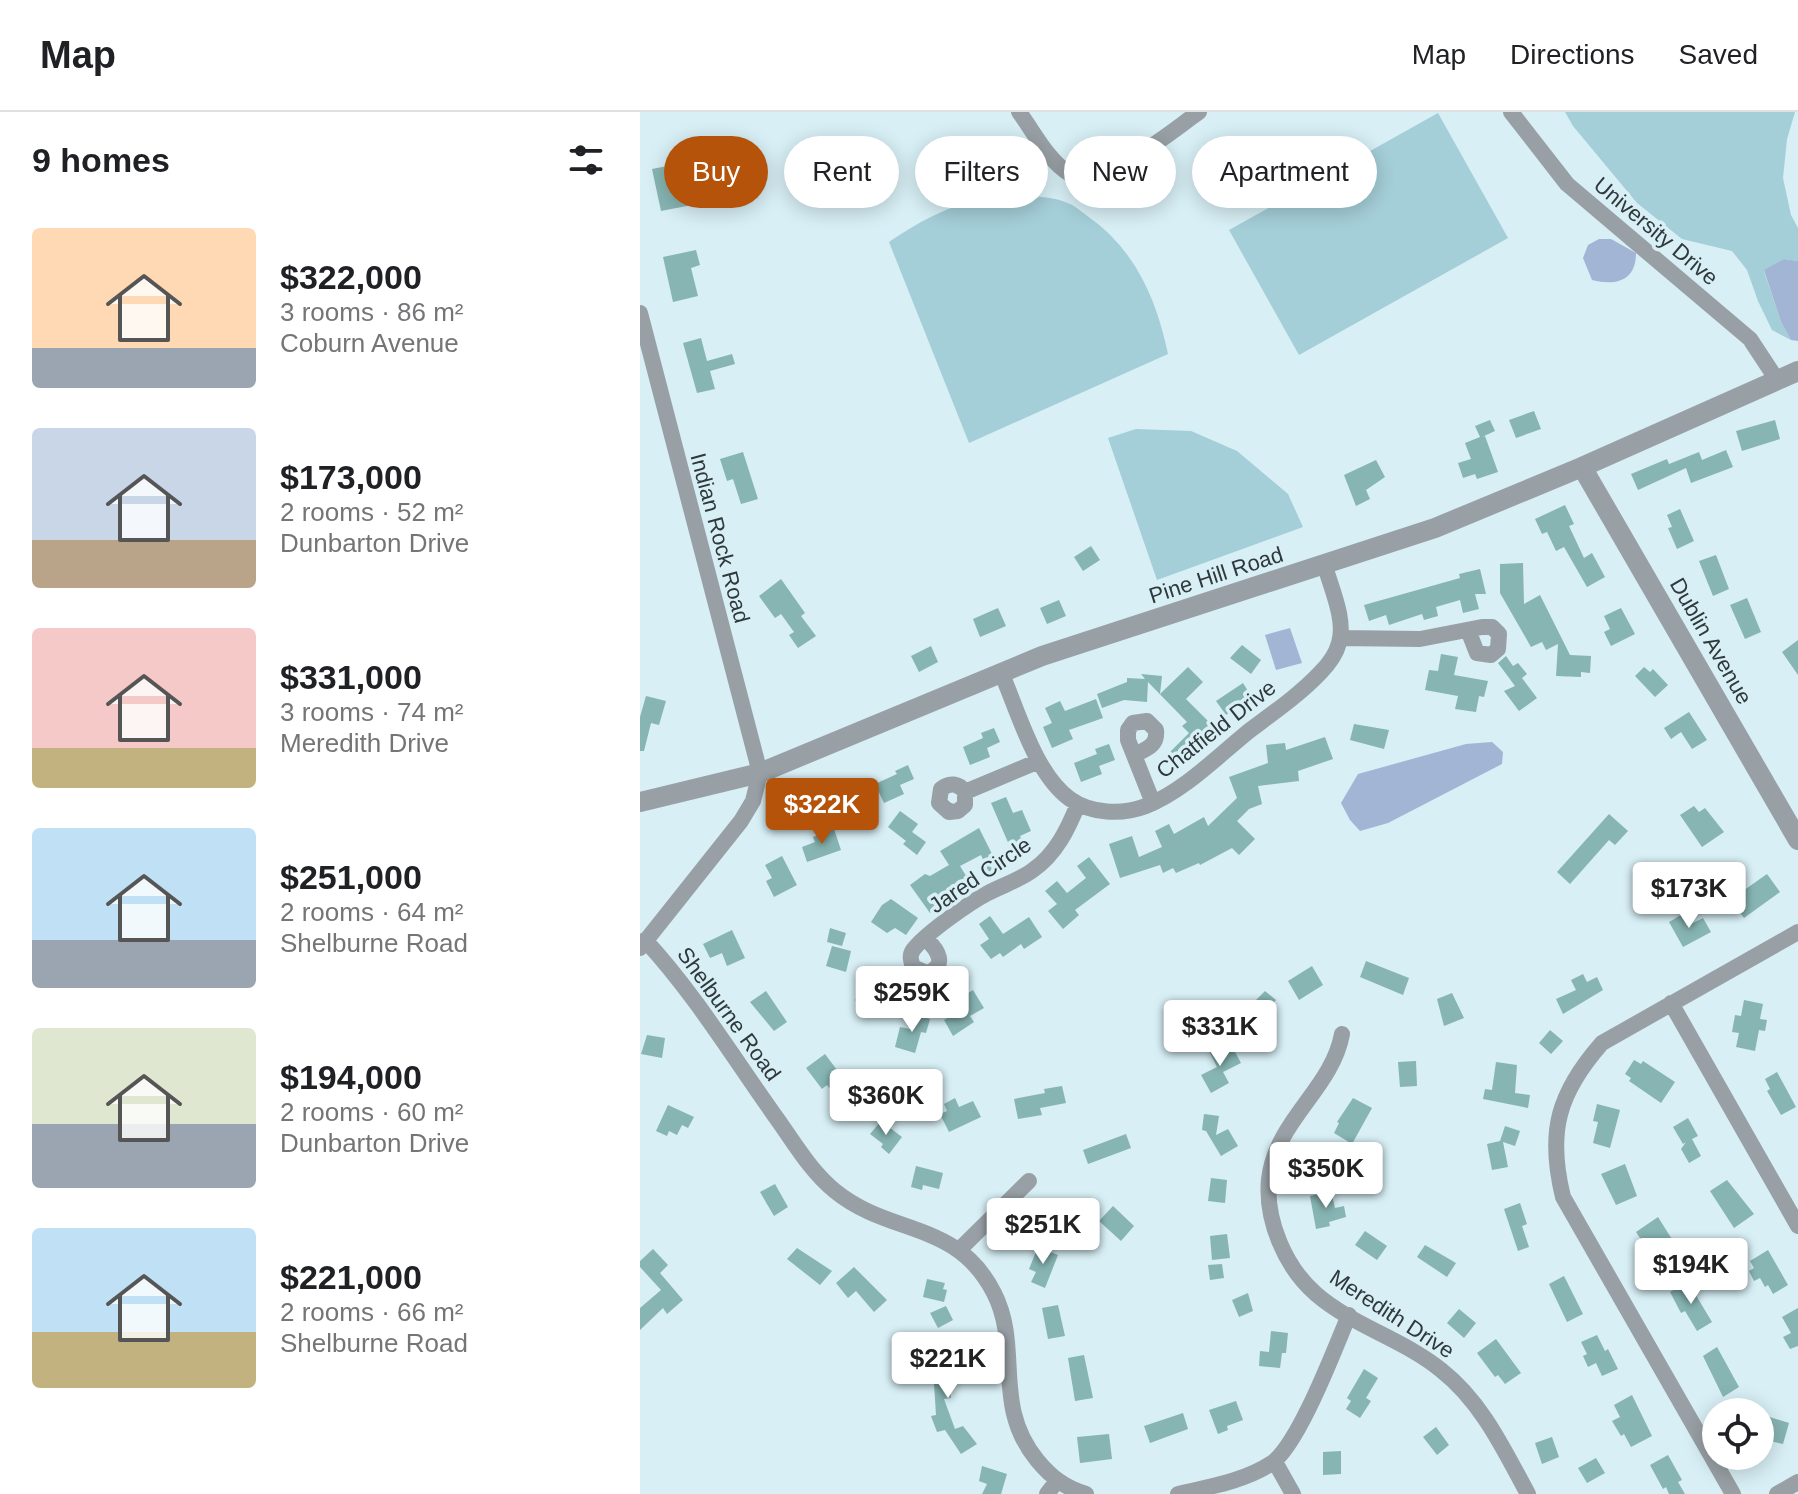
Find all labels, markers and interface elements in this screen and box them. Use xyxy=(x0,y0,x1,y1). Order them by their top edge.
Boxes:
text: Map xyxy=(40,34,116,76)
text: Map xyxy=(1412,39,1466,70)
text: Directions xyxy=(1510,39,1635,70)
text: Saved xyxy=(1679,39,1758,70)
chip: Buy xyxy=(664,136,768,208)
chip: Rent xyxy=(784,136,899,208)
chip: Filters xyxy=(915,136,1048,208)
chip: New xyxy=(1064,136,1176,208)
chip: Apartment xyxy=(1192,136,1377,208)
icon: filters xyxy=(564,138,608,182)
text: 9 homes xyxy=(32,141,170,179)
street label: University Drive xyxy=(1589,172,1723,290)
text: $322,000 xyxy=(280,258,422,296)
icon: home xyxy=(96,260,192,356)
text: 3 rooms · 86 m² xyxy=(280,297,464,327)
text: Coburn Avenue xyxy=(280,328,459,358)
street label: Indian Rock Road xyxy=(685,450,755,626)
text: $173,000 xyxy=(280,458,422,496)
icon: home xyxy=(96,460,192,556)
text: 2 rooms · 52 m² xyxy=(280,497,464,527)
text: Dunbarton Drive xyxy=(280,528,469,558)
street label: Pine Hill Road xyxy=(1146,542,1286,608)
street label: Dublin Avenue xyxy=(1665,573,1757,709)
text: $331,000 xyxy=(280,658,422,696)
icon: home xyxy=(96,660,192,756)
street label: Chatfield Drive xyxy=(1151,675,1281,783)
text: 3 rooms · 74 m² xyxy=(280,697,464,727)
text: Meredith Drive xyxy=(280,728,449,758)
pin: $322K xyxy=(766,778,878,846)
text: $322K xyxy=(784,789,860,819)
street label: Jared Circle xyxy=(924,832,1036,918)
text: $251,000 xyxy=(280,858,422,896)
icon: home xyxy=(96,860,192,956)
pin: $173K xyxy=(1633,862,1745,930)
text: $173K xyxy=(1651,873,1727,903)
text: 2 rooms · 64 m² xyxy=(280,897,464,927)
text: Shelburne Road xyxy=(280,928,468,958)
street label: Shelburne Road xyxy=(672,942,786,1086)
pin: $259K xyxy=(856,966,968,1034)
text: $259K xyxy=(874,977,950,1007)
pin: $331K xyxy=(1164,1000,1276,1068)
text: $331K xyxy=(1182,1011,1258,1041)
text: $194,000 xyxy=(280,1058,422,1096)
icon: home xyxy=(96,1060,192,1156)
pin: $360K xyxy=(830,1069,942,1137)
text: $360K xyxy=(848,1080,924,1110)
text: 2 rooms · 60 m² xyxy=(280,1097,464,1127)
text: Dunbarton Drive xyxy=(280,1128,469,1158)
pin: $350K xyxy=(1270,1142,1382,1210)
text: $350K xyxy=(1288,1153,1364,1183)
pin: $251K xyxy=(987,1198,1099,1266)
text: $251K xyxy=(1005,1209,1081,1239)
pin: $194K xyxy=(1635,1238,1747,1306)
text: $194K xyxy=(1653,1249,1729,1279)
text: $221,000 xyxy=(280,1258,422,1296)
icon: home xyxy=(96,1260,192,1356)
street label: Meredith Drive xyxy=(1325,1265,1459,1363)
text: 2 rooms · 66 m² xyxy=(280,1297,464,1327)
text: Shelburne Road xyxy=(280,1328,468,1358)
pin: $221K xyxy=(892,1332,1004,1400)
text: $221K xyxy=(910,1343,986,1373)
map controls xyxy=(1702,1398,1774,1470)
button: locate xyxy=(1702,1398,1774,1470)

